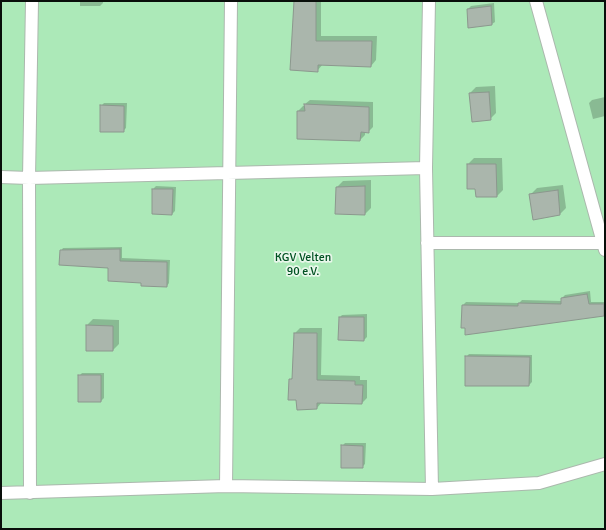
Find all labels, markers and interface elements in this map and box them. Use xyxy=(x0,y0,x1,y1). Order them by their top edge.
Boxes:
park label: KGV Velten 90 e.V. xyxy=(275,251,331,279)

